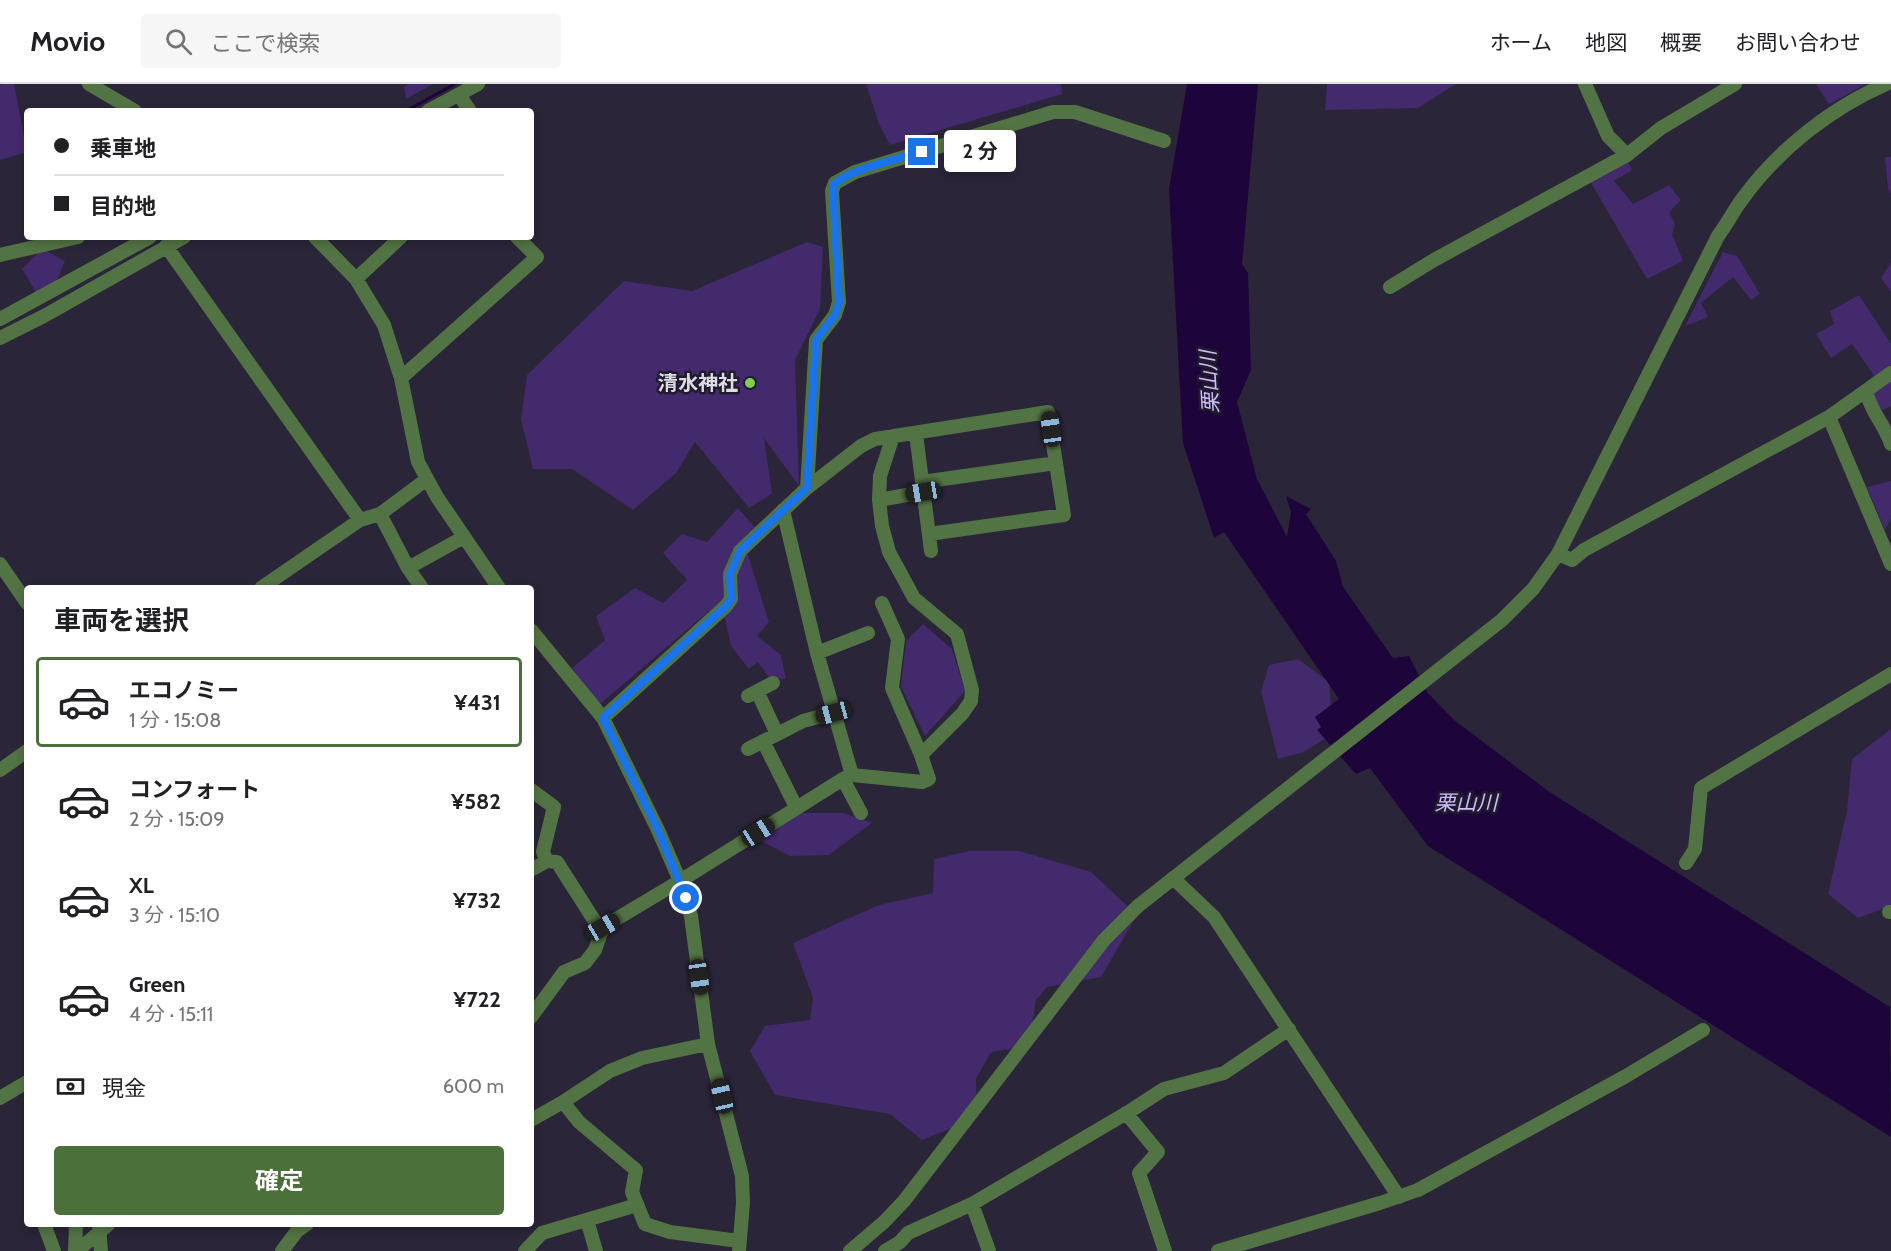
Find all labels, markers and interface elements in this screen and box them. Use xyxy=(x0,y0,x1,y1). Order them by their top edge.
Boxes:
search box xyxy=(141,14,561,68)
text: Movio xyxy=(30,24,105,58)
icon: search xyxy=(162,25,195,58)
text: ここで検索 xyxy=(210,30,320,57)
text: ホーム xyxy=(1490,30,1552,55)
text: 地図 xyxy=(1585,30,1627,55)
text: 概要 xyxy=(1660,30,1702,55)
text: お問い合わせ xyxy=(1735,30,1861,55)
callout: 2 分 xyxy=(943,131,1015,173)
text: 乗車地 xyxy=(90,135,156,162)
route end xyxy=(908,138,935,165)
text: 2 分 xyxy=(962,139,998,163)
text: 目的地 xyxy=(90,193,156,220)
water label: 栗山川 xyxy=(1195,348,1223,414)
place label: 清水神社 xyxy=(658,371,738,395)
marker: 清水神社 xyxy=(743,376,757,390)
car xyxy=(1040,410,1062,448)
car xyxy=(904,480,942,504)
text: 車両を選択 xyxy=(54,604,189,637)
icon: car xyxy=(57,675,111,729)
text: エコノミー xyxy=(129,677,239,704)
text: ¥431 xyxy=(454,689,501,716)
car xyxy=(813,700,853,726)
text: 1 分 · 15:08 xyxy=(129,708,221,732)
icon: car xyxy=(57,774,111,828)
text: コンフォート xyxy=(129,776,260,803)
text: ¥582 xyxy=(451,788,501,815)
water label: 栗山川 xyxy=(1435,790,1499,815)
text: 2 分 · 15:09 xyxy=(129,807,225,831)
car xyxy=(738,815,778,849)
text: XL xyxy=(129,872,154,899)
icon: car xyxy=(57,873,111,927)
route start xyxy=(672,884,699,911)
text: ¥732 xyxy=(453,887,501,914)
text: 3 分 · 15:10 xyxy=(129,903,220,927)
car xyxy=(583,910,623,944)
car xyxy=(688,958,710,996)
text: Green xyxy=(129,971,185,998)
icon: car xyxy=(57,972,111,1026)
text: ¥722 xyxy=(453,986,501,1013)
text: 4 分 · 15:11 xyxy=(129,1002,213,1026)
icon: cash xyxy=(54,1070,87,1103)
text: 600 m xyxy=(443,1074,504,1098)
text: 現金 xyxy=(102,1075,146,1102)
car xyxy=(709,1076,735,1116)
button: 確定 xyxy=(54,1146,504,1215)

